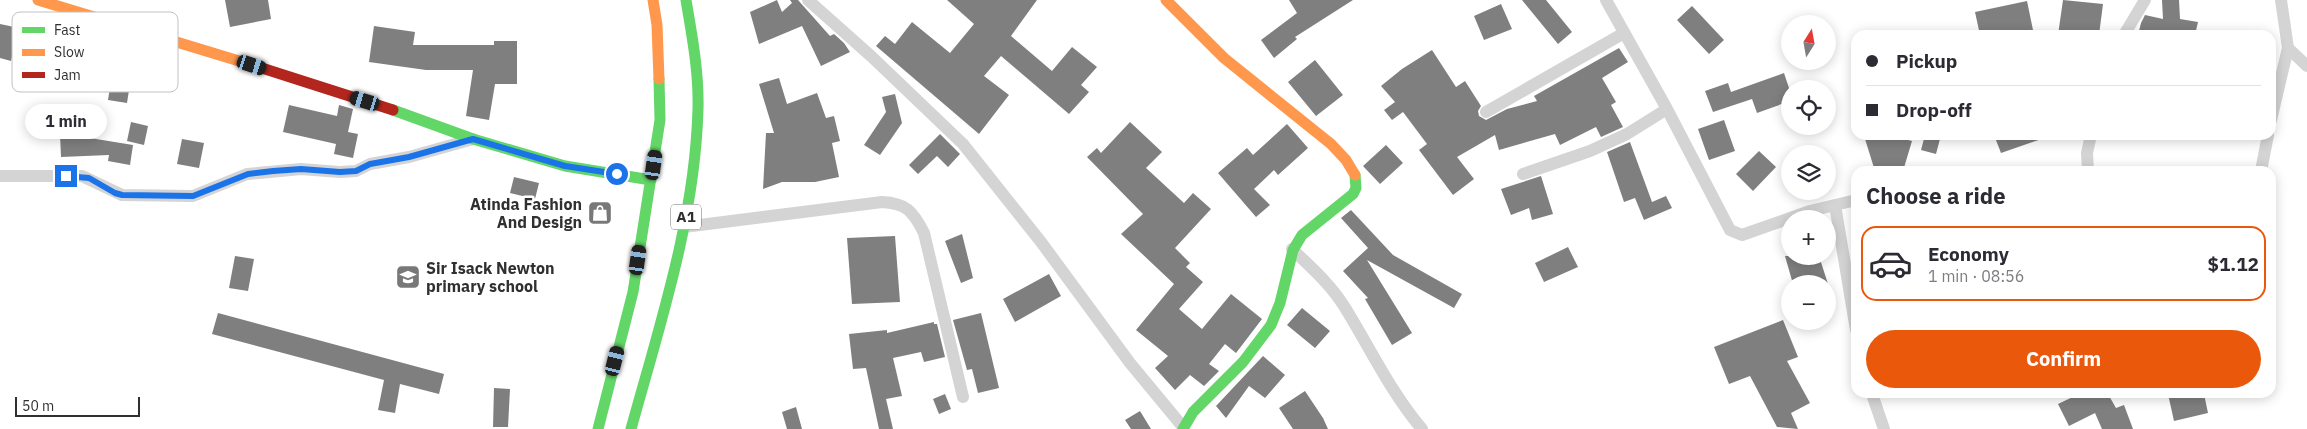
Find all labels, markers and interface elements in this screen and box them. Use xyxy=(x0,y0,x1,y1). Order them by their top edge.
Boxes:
legend xyxy=(12,12,178,92)
north arrow xyxy=(1781,15,1836,70)
map controls xyxy=(1781,15,1836,330)
text: Fast xyxy=(54,21,80,39)
text: Slow xyxy=(54,43,85,61)
text: Pickup xyxy=(1896,49,1957,73)
car xyxy=(235,53,268,77)
text: Jam xyxy=(54,66,81,84)
button: locate xyxy=(1781,80,1836,135)
car xyxy=(348,89,381,113)
text: Drop-off xyxy=(1896,98,1972,122)
callout: 1 min xyxy=(25,104,107,138)
text: 1 min xyxy=(45,111,87,131)
button: layers xyxy=(1781,145,1836,200)
car xyxy=(644,149,663,181)
route start xyxy=(606,163,628,185)
route end xyxy=(55,165,77,187)
text: Choose a ride xyxy=(1866,181,2006,210)
place label: Atinda Fashion And Design xyxy=(470,194,582,232)
shop icon: Atinda Fashion And Design xyxy=(587,200,613,226)
road number: A1 xyxy=(671,204,701,230)
button: + xyxy=(1781,210,1836,265)
icon: car xyxy=(1868,241,1913,286)
text: Economy xyxy=(1928,242,2009,266)
car xyxy=(628,244,647,276)
text: $1.12 xyxy=(2207,252,2259,276)
place label: Sir Isack Newton primary school xyxy=(426,258,555,296)
school or university icon: Sir Isack Newton primary school xyxy=(395,264,421,290)
text: 1 min · 08:56 xyxy=(1928,266,2024,286)
button: − xyxy=(1781,275,1836,330)
button: Confirm xyxy=(1866,330,2261,388)
car xyxy=(604,345,625,377)
scale bar xyxy=(15,394,140,417)
text: 50 m xyxy=(22,397,54,415)

